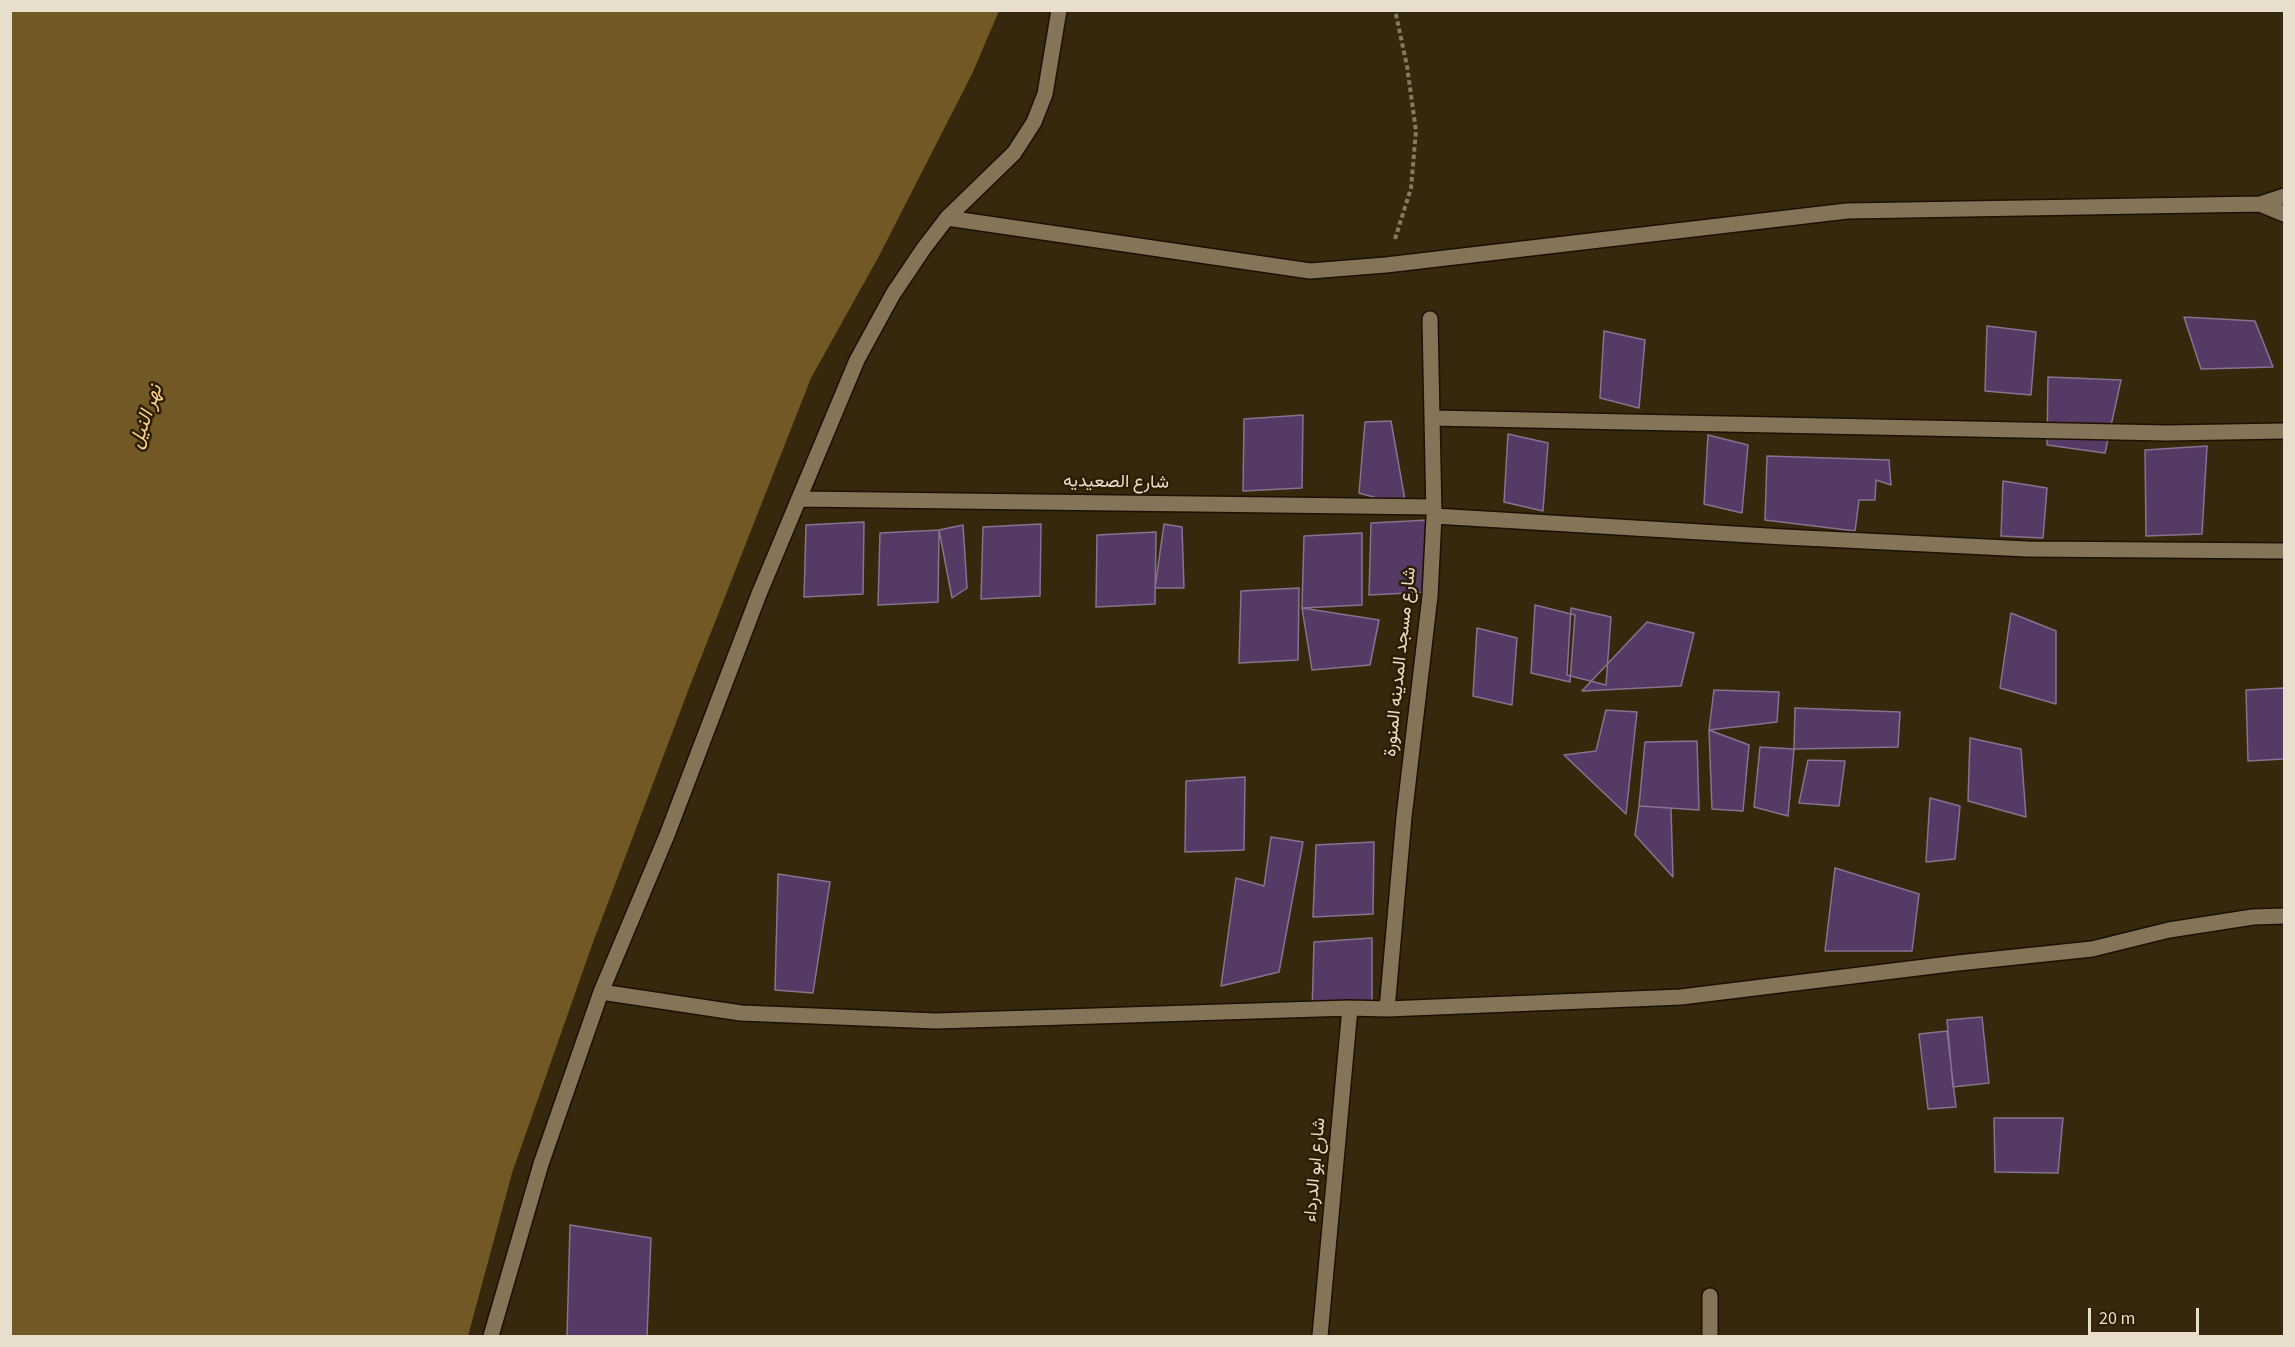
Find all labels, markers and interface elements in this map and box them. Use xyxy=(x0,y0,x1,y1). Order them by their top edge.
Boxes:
water label: نهر النيل xyxy=(125,382,169,452)
street label: شارع الصعيديه xyxy=(1063,471,1169,495)
street label: شارع مسجد المدينه المنورة xyxy=(1380,566,1422,758)
street label: شارع ابو الدرداء xyxy=(1301,1117,1331,1223)
scale bar xyxy=(2091,1296,2202,1334)
text: 20 m xyxy=(2099,1306,2135,1331)

